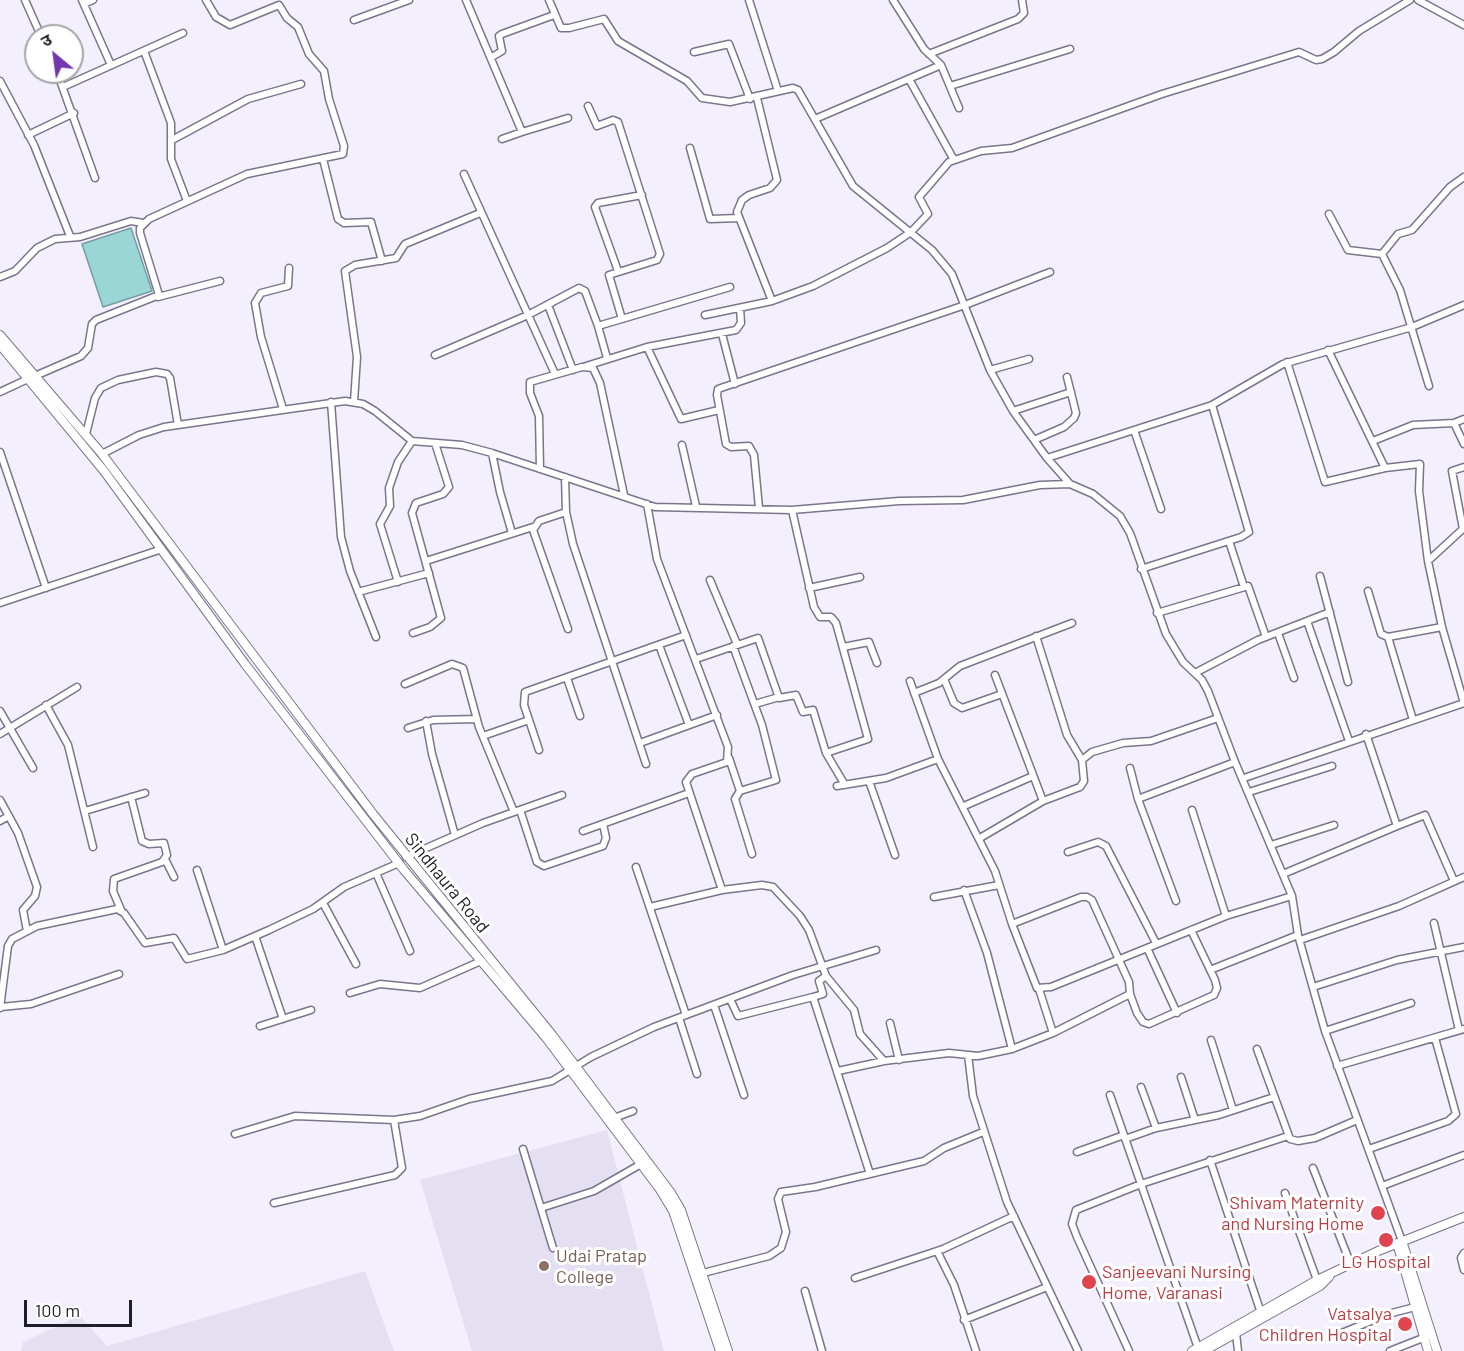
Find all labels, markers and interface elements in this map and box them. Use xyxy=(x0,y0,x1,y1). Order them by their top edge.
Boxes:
north arrow xyxy=(24,24,84,84)
text: उ xyxy=(37,29,55,50)
street label: Sindhaura Road xyxy=(400,829,494,937)
place label: Shivam Maternity and Nursing Home xyxy=(1221,1192,1364,1234)
marker: Shivam Maternity and Nursing Home xyxy=(1369,1204,1387,1222)
marker: LG Hospital xyxy=(1377,1231,1395,1249)
place label: Udai Pratap College xyxy=(556,1245,647,1288)
place label: LG Hospital xyxy=(1341,1251,1431,1273)
marker: Udai Pratap College xyxy=(537,1259,551,1273)
place label: Sanjeevani Nursing Home, Varanasi xyxy=(1102,1261,1251,1304)
marker: Sanjeevani Nursing Home, Varanasi xyxy=(1080,1273,1098,1291)
scale bar xyxy=(27,1288,135,1326)
text: 100 m xyxy=(35,1299,80,1321)
place label: Vatsalya Children Hospital xyxy=(1259,1303,1392,1346)
marker: Vatsalya Children Hospital xyxy=(1396,1315,1414,1333)

